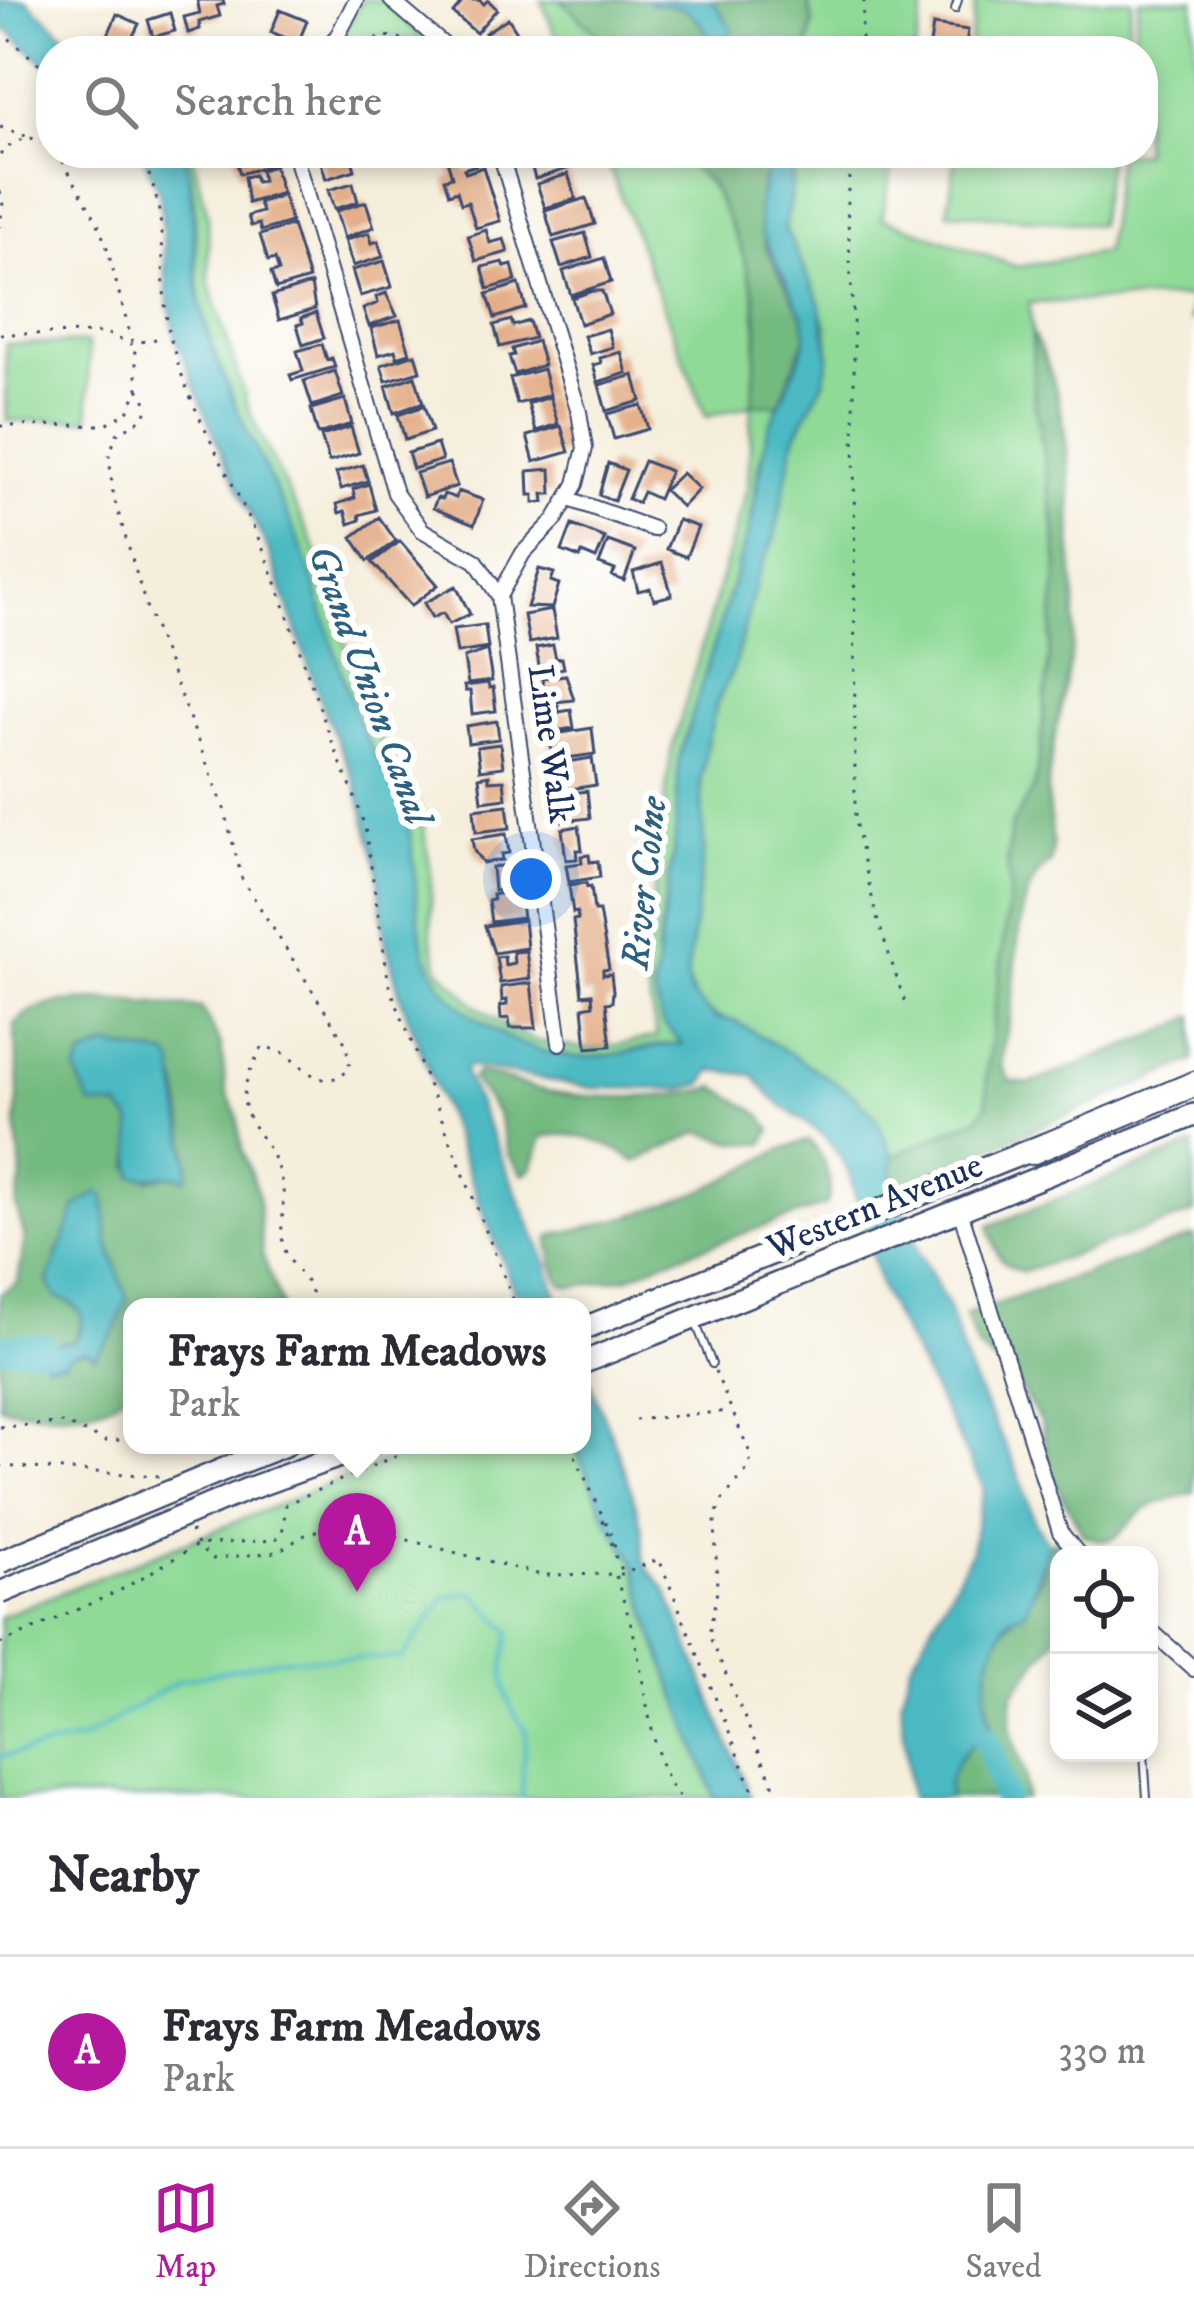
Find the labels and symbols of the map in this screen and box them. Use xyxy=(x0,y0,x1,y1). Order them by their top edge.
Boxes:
water label: Grand Union Canal xyxy=(296,539,444,835)
street label: Lime Walk xyxy=(517,662,583,826)
water label: River Colne xyxy=(611,792,679,973)
your location xyxy=(501,849,561,909)
street label: Western Avenue xyxy=(760,1143,989,1271)
pin: A xyxy=(318,1493,396,1592)

